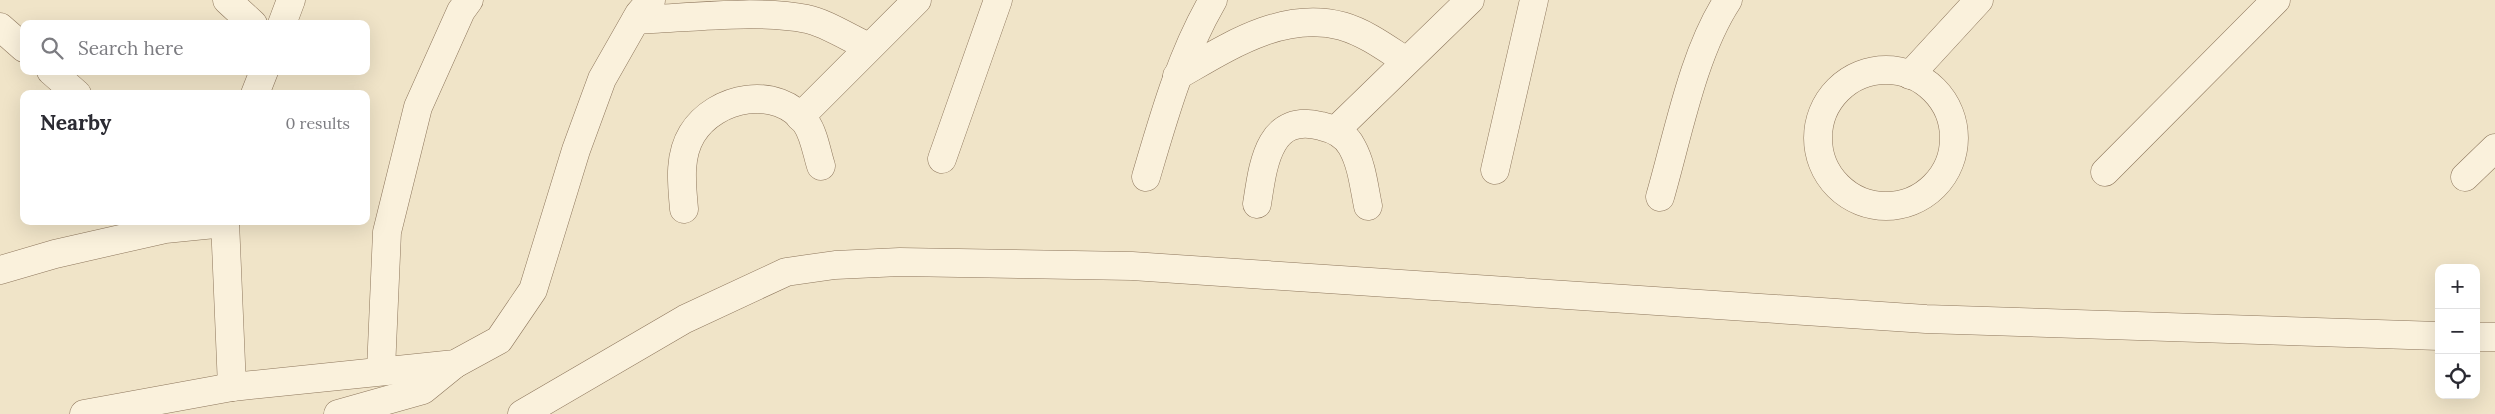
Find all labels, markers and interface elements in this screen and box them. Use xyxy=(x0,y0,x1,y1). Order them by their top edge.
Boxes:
search box xyxy=(20,20,370,75)
icon: search xyxy=(38,34,66,62)
text: Search here xyxy=(78,36,184,60)
text: Nearby xyxy=(40,109,111,136)
text: 0 results xyxy=(285,113,350,133)
map controls xyxy=(2435,264,2480,399)
button: + xyxy=(2435,264,2480,309)
button: − xyxy=(2435,309,2480,354)
button: locate xyxy=(2435,354,2480,399)

